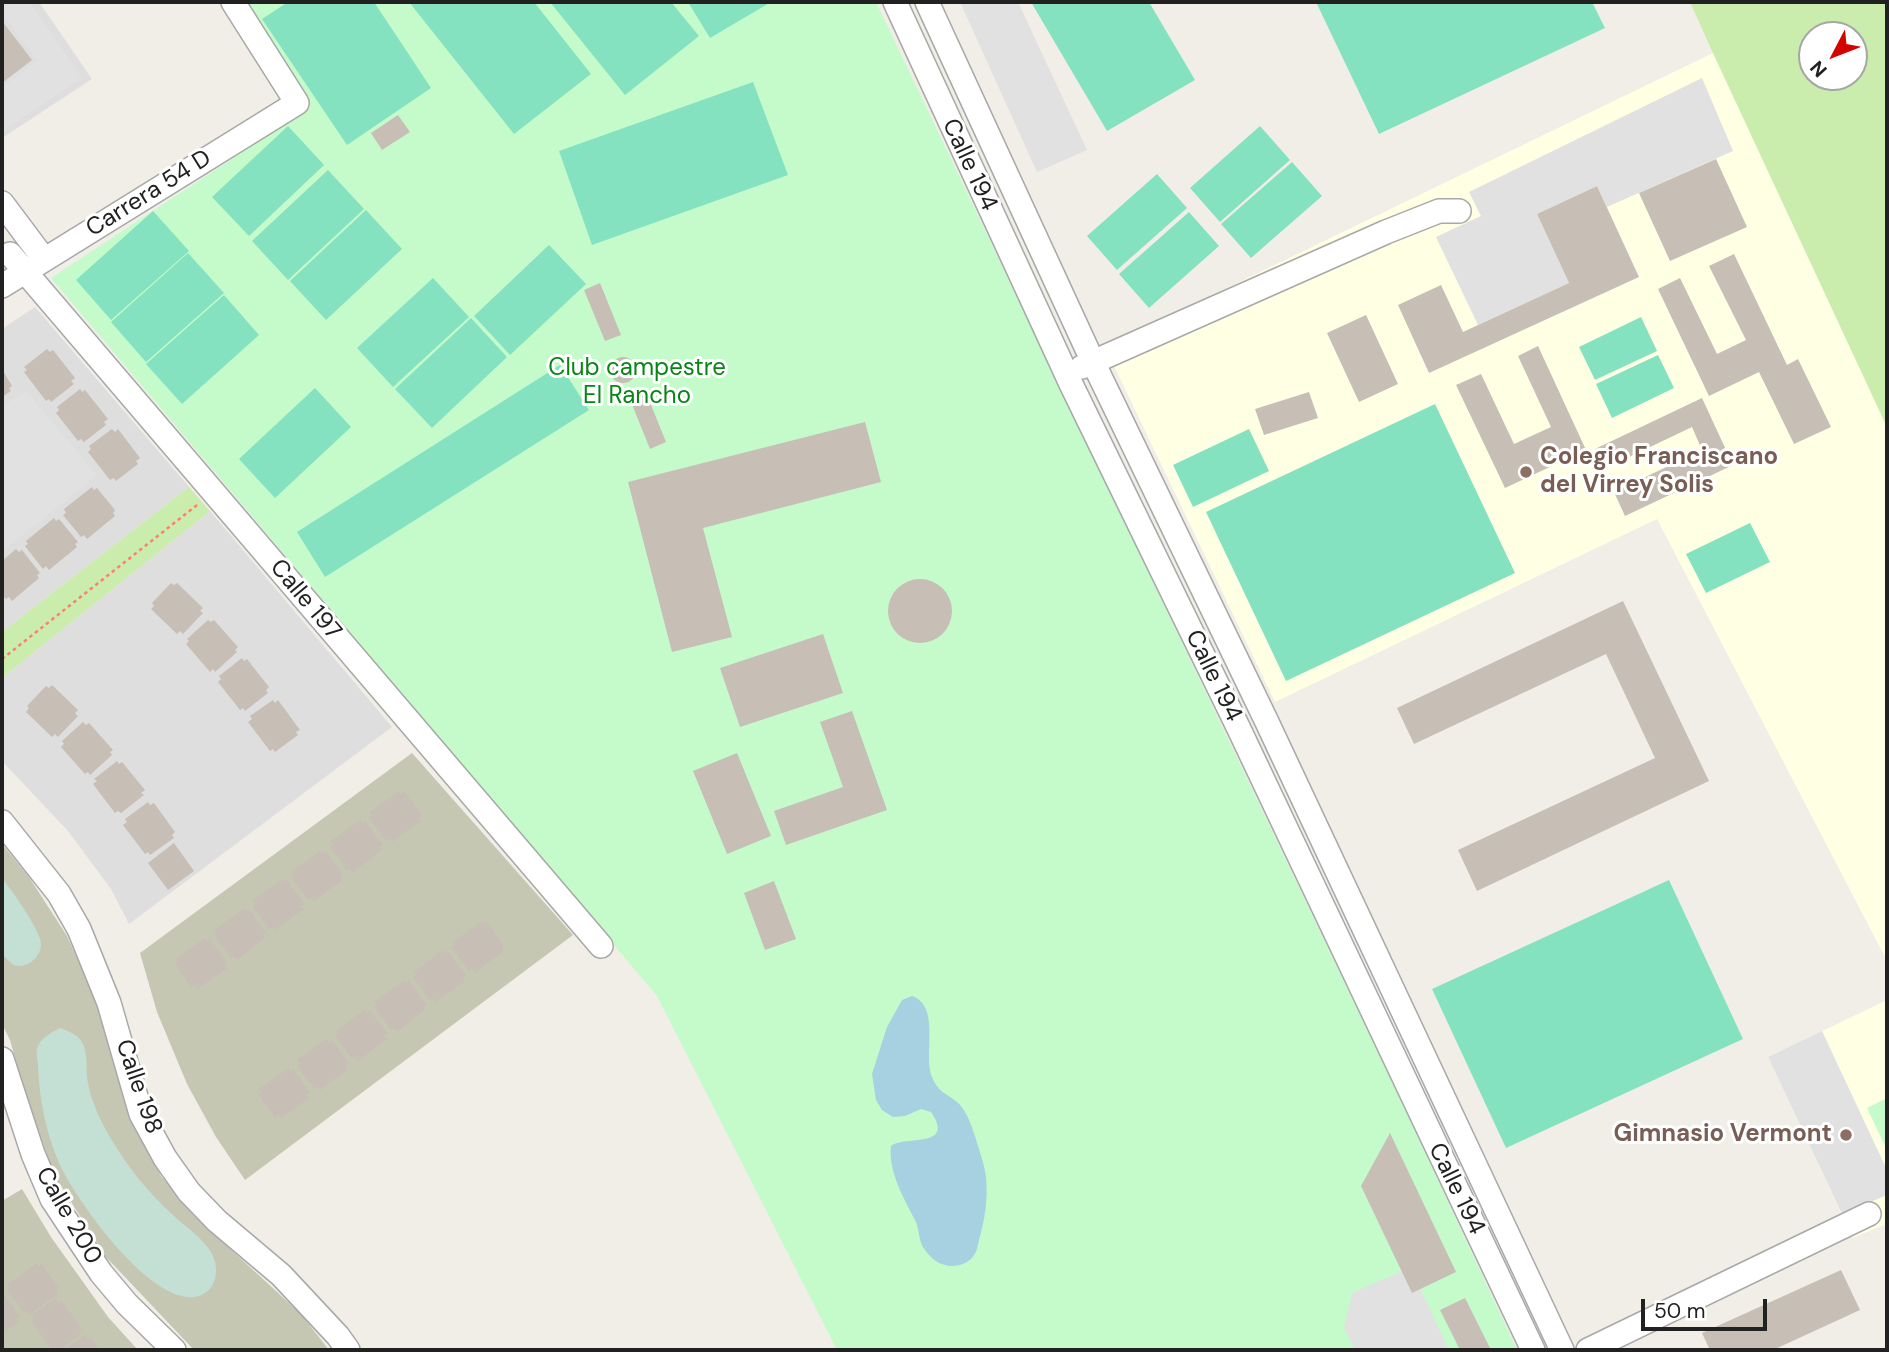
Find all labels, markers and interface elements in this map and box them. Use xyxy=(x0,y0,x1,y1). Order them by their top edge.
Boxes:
north arrow xyxy=(1798,21,1868,91)
text: N xyxy=(1805,56,1832,83)
street label: Calle 194 xyxy=(935,114,1003,216)
street label: Carrera 54 D xyxy=(81,144,217,244)
park label: Club campestre El Rancho xyxy=(548,355,726,411)
place label: Colegio Franciscano del Virrey Solis xyxy=(1540,444,1778,500)
marker: Colegio Franciscano del Virrey Solis xyxy=(1518,464,1534,480)
street label: Calle 197 xyxy=(263,554,347,646)
street label: Calle 194 xyxy=(1179,626,1247,726)
street label: Calle 198 xyxy=(108,1036,168,1138)
place label: Gimnasio Vermont xyxy=(1613,1121,1832,1149)
marker: Gimnasio Vermont xyxy=(1838,1127,1854,1143)
street label: Calle 194 xyxy=(1422,1139,1490,1239)
street label: Calle 200 xyxy=(29,1162,107,1270)
scale bar xyxy=(1644,1286,1770,1330)
text: 50 m xyxy=(1654,1297,1705,1325)

